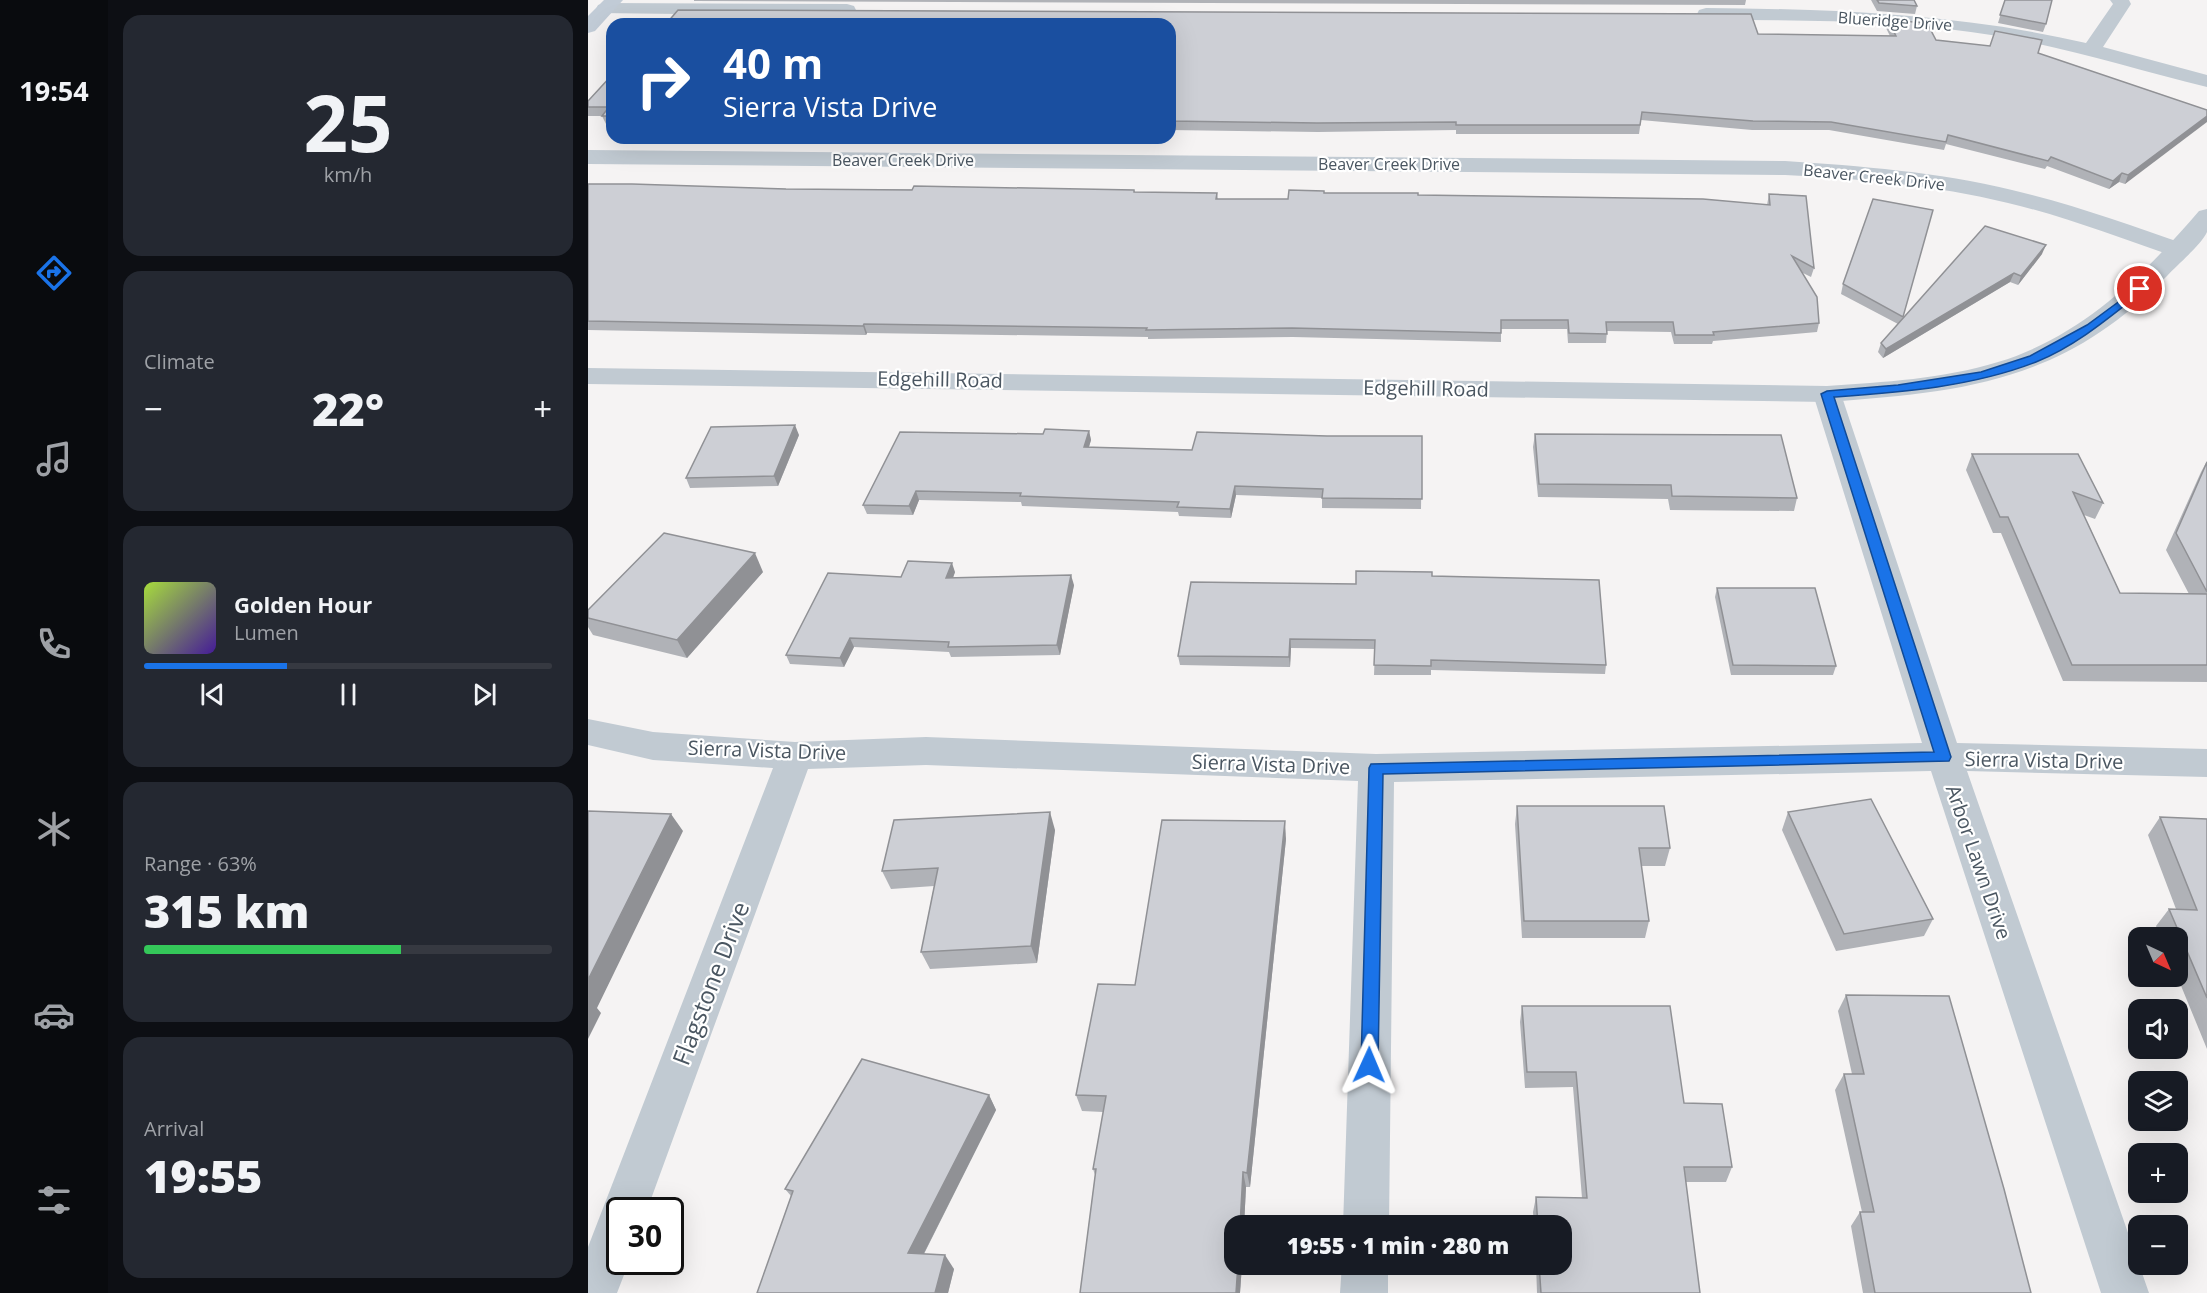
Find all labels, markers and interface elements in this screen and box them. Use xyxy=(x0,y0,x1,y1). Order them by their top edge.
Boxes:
street label: Blueridge Drive xyxy=(1837,6,1953,36)
text: 40 m xyxy=(723,34,823,91)
icon: right xyxy=(624,42,702,120)
text: 25 xyxy=(303,69,393,175)
text: 19:54 xyxy=(19,72,89,109)
text: Sierra Vista Drive xyxy=(723,88,937,125)
street label: Beaver Creek Drive xyxy=(832,149,974,171)
street label: Beaver Creek Drive xyxy=(1318,153,1460,175)
street label: Beaver Creek Drive xyxy=(1802,159,1946,195)
text: km/h xyxy=(324,161,372,188)
icon: directions xyxy=(33,252,75,294)
pin xyxy=(2114,263,2165,314)
icon: arrive xyxy=(2123,272,2156,305)
text: Climate xyxy=(144,348,215,375)
street label: Edgehill Road xyxy=(877,364,1003,394)
street label: Edgehill Road xyxy=(1363,373,1489,403)
text: 22° xyxy=(312,378,384,439)
text: − xyxy=(144,386,163,431)
text: + xyxy=(533,386,552,431)
icon: music xyxy=(33,438,75,480)
text: Golden Hour xyxy=(234,589,372,619)
text: Lumen xyxy=(234,619,299,646)
icon: phone xyxy=(33,623,75,665)
icon: previous xyxy=(196,678,229,711)
icon: pause xyxy=(332,678,365,711)
icon: next xyxy=(468,678,501,711)
street label: Sierra Vista Drive xyxy=(687,734,847,766)
street label: Sierra Vista Drive xyxy=(1964,745,2124,775)
street label: Sierra Vista Drive xyxy=(1191,748,1351,780)
street label: Arbor Lawn Drive xyxy=(1940,781,2018,943)
icon: climate xyxy=(33,808,75,850)
text: Range · 63% xyxy=(144,850,257,877)
text: 315 km xyxy=(144,880,309,941)
street label: Flagstone Drive xyxy=(664,897,756,1069)
north arrow xyxy=(2128,927,2188,987)
map controls xyxy=(2128,927,2188,1275)
icon: car xyxy=(33,994,75,1036)
button: sound xyxy=(2128,999,2188,1059)
position arrow xyxy=(1337,1033,1401,1097)
button: layers xyxy=(2128,1071,2188,1131)
text: Arrival xyxy=(144,1115,204,1142)
button: + xyxy=(2128,1143,2188,1203)
text: 19:55 xyxy=(144,1145,262,1206)
icon: filters xyxy=(33,1179,75,1221)
speed limit sign: 30 xyxy=(606,1197,684,1275)
button: − xyxy=(2128,1215,2188,1275)
text: 19:55 · 1 min · 280 m xyxy=(1287,1230,1509,1260)

